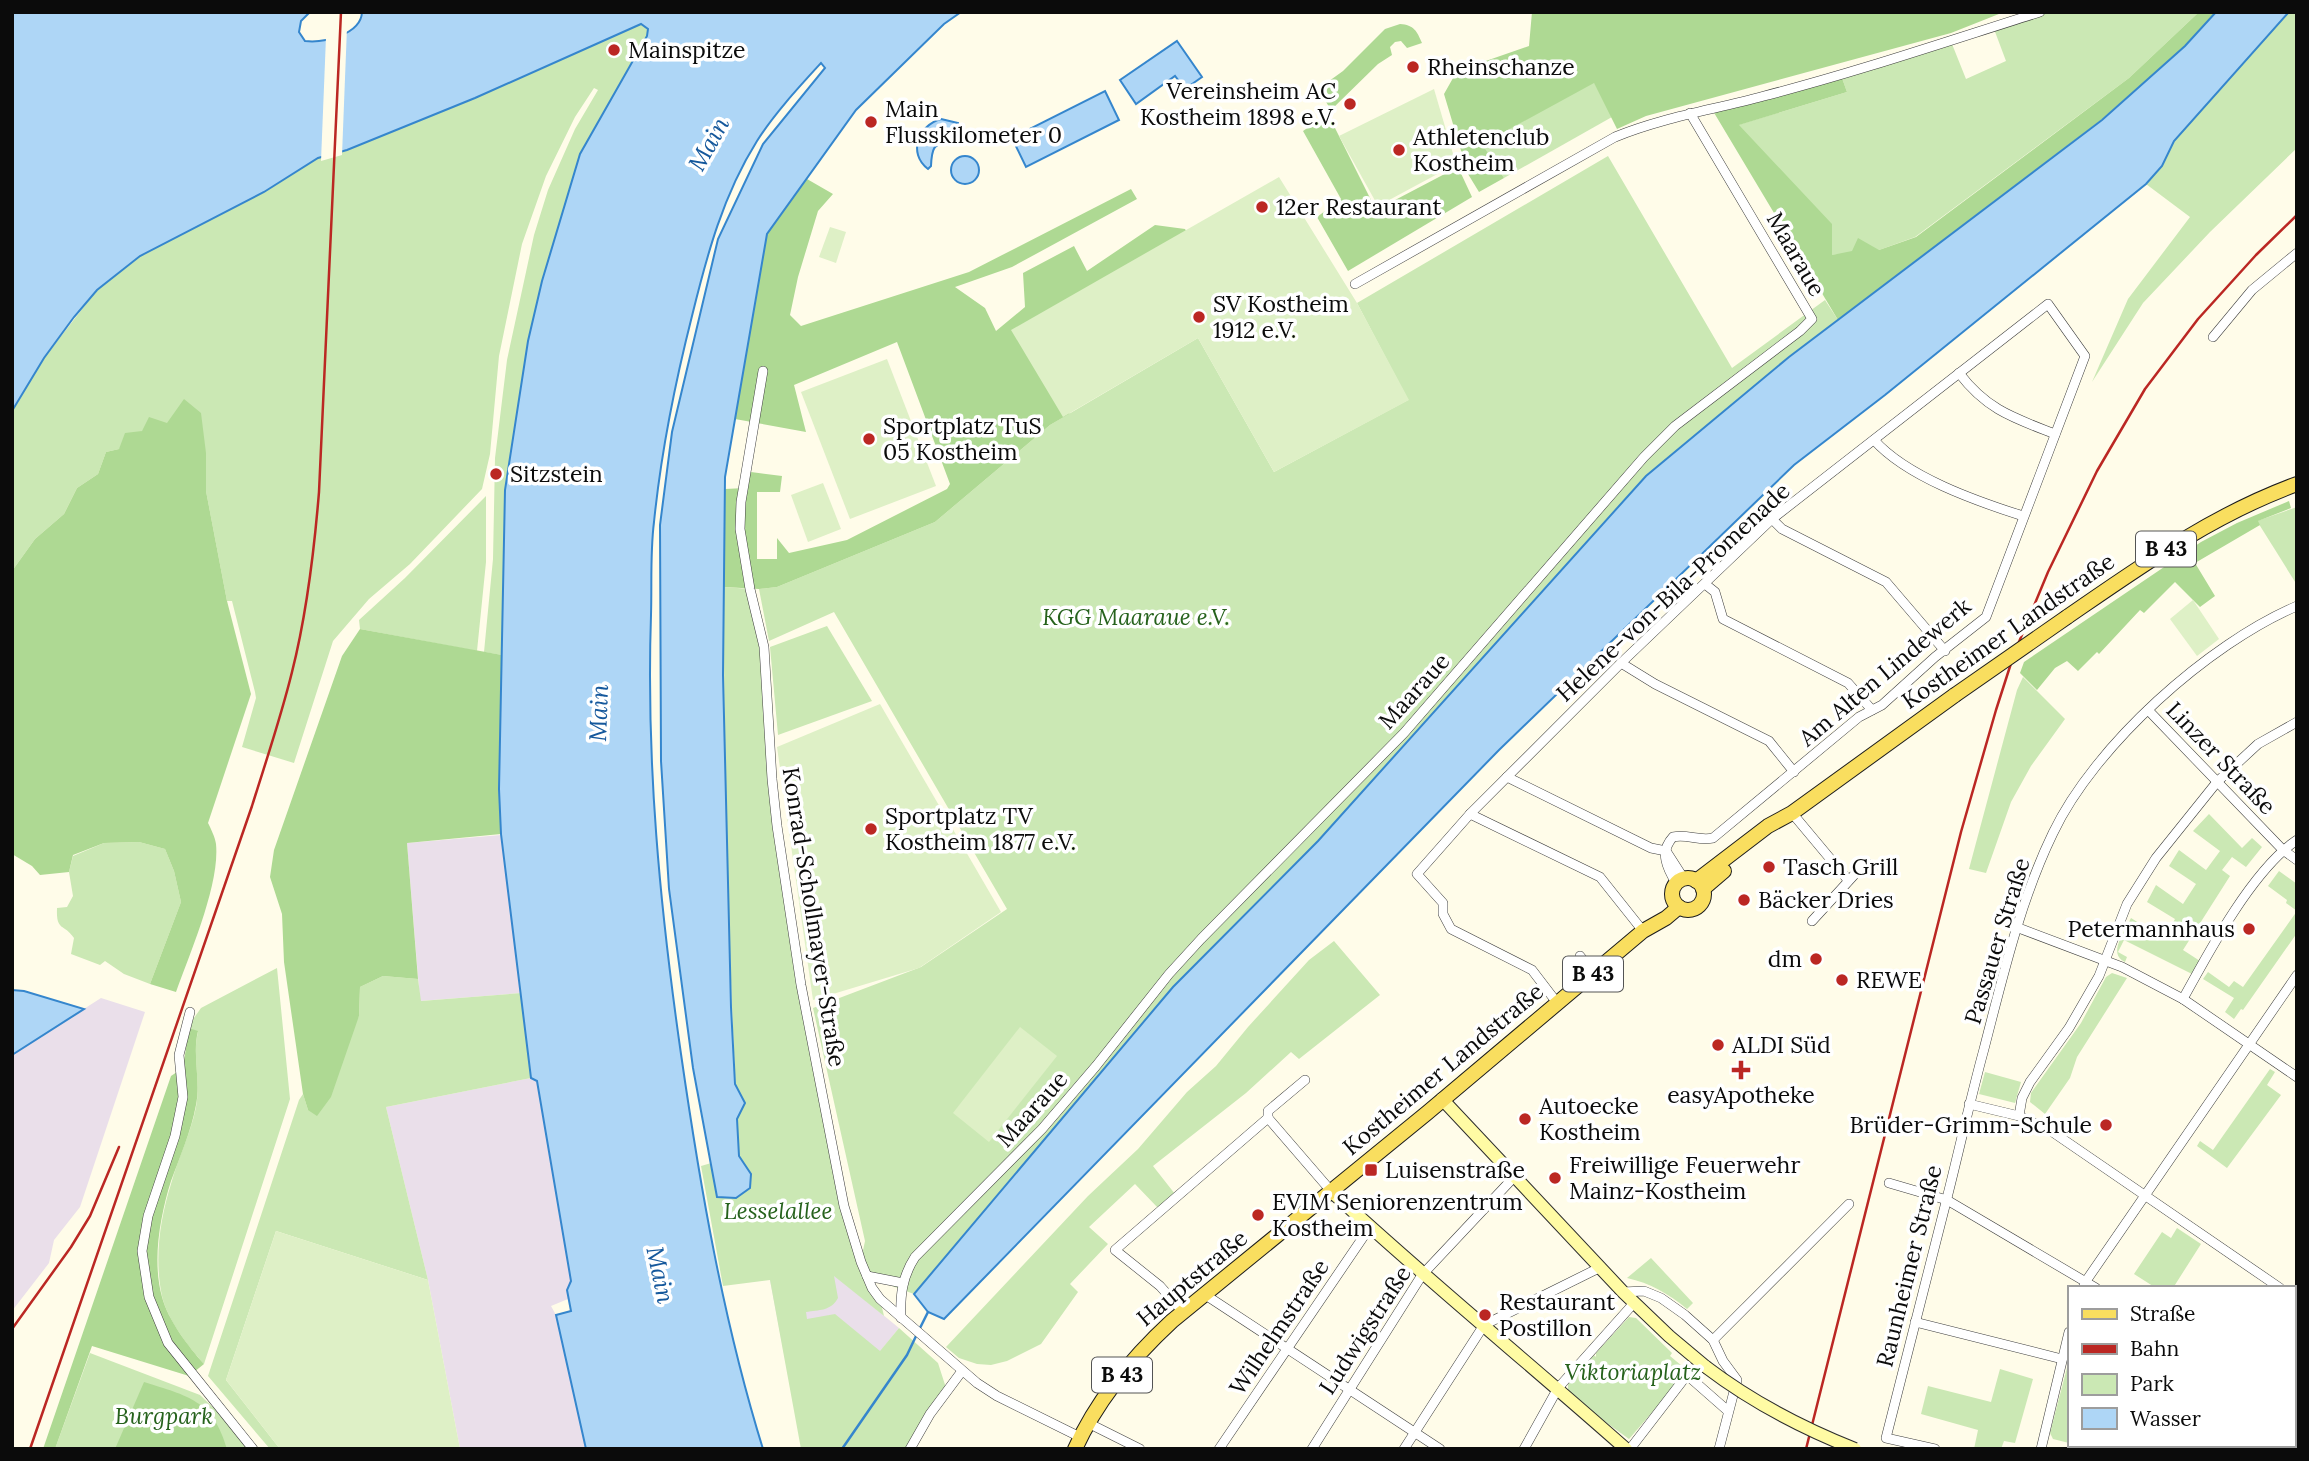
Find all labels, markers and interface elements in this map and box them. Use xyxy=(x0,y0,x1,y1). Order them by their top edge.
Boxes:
place label: Mainspitze xyxy=(628,35,746,64)
marker: Mainspitze xyxy=(606,42,622,58)
place label: Rheinschanze xyxy=(1427,52,1575,81)
marker: Rheinschanze xyxy=(1405,59,1421,75)
place label: Vereinsheim AC Kostheim 1898 e.V. xyxy=(1140,76,1336,131)
place label: Main Flusskilometer 0 xyxy=(885,94,1062,149)
marker: Vereinsheim AC Kostheim 1898 e.V. xyxy=(1342,96,1358,112)
water label: Main xyxy=(681,111,736,176)
marker: Main Flusskilometer 0 xyxy=(863,114,879,130)
place label: Athletenclub Kostheim xyxy=(1412,122,1549,177)
marker: Athletenclub Kostheim xyxy=(1391,142,1407,158)
place label: 12er Restaurant xyxy=(1276,192,1441,221)
marker: 12er Restaurant xyxy=(1254,199,1270,215)
street label: Maaraue xyxy=(1761,206,1832,301)
place label: SV Kostheim 1912 e.V. xyxy=(1213,289,1349,344)
marker: SV Kostheim 1912 e.V. xyxy=(1191,309,1207,325)
place label: Sportplatz TuS 05 Kostheim xyxy=(883,411,1042,466)
marker: Sportplatz TuS 05 Kostheim xyxy=(861,431,877,447)
place label: Sitzstein xyxy=(510,459,603,488)
marker: Sitzstein xyxy=(488,466,504,482)
street label: Helene-von-Bila-Promenade xyxy=(1550,476,1795,707)
road number: B 43 xyxy=(2136,532,2196,566)
street label: Kostheimer Landstraße xyxy=(1896,546,2120,715)
street label: Am Alten Lindewerk xyxy=(1792,591,1977,753)
park label: KGG Maaraue e.V. xyxy=(1042,602,1230,631)
street label: Maaraue xyxy=(1372,647,1455,735)
water label: Main xyxy=(582,683,615,742)
street label: Linzer Straße xyxy=(2160,695,2282,820)
street label: Konrad-Schollmayer-Straße xyxy=(776,765,853,1069)
place label: Sportplatz TV Kostheim 1877 e.V. xyxy=(885,801,1076,856)
marker: Sportplatz TV Kostheim 1877 e.V. xyxy=(863,821,879,837)
place label: Tasch Grill xyxy=(1783,852,1898,881)
street label: Passauer Straße xyxy=(1957,854,2036,1028)
marker: Tasch Grill xyxy=(1761,859,1777,875)
place label: Bäcker Dries xyxy=(1758,885,1894,914)
marker: Bäcker Dries xyxy=(1736,892,1752,908)
place label: Petermannhaus xyxy=(2067,914,2235,943)
marker: Petermannhaus xyxy=(2241,921,2257,937)
place label: dm xyxy=(1768,944,1802,973)
marker: dm xyxy=(1808,951,1824,967)
road number: B 43 xyxy=(1563,956,1623,992)
place label: REWE xyxy=(1856,965,1922,994)
marker: REWE xyxy=(1834,972,1850,988)
street label: Kostheimer Landstraße xyxy=(1337,976,1549,1161)
place label: ALDI Süd xyxy=(1731,1030,1831,1059)
marker: ALDI Süd xyxy=(1710,1037,1726,1053)
marker: easyApotheke xyxy=(1733,1062,1749,1078)
street label: Maaraue xyxy=(990,1065,1073,1153)
place label: easyApotheke xyxy=(1667,1080,1815,1109)
place label: Autoecke Kostheim xyxy=(1538,1091,1641,1146)
place label: Brüder-Grimm-Schule xyxy=(1849,1110,2092,1139)
marker: Autoecke Kostheim xyxy=(1517,1111,1533,1127)
marker: Brüder-Grimm-Schule xyxy=(2098,1117,2114,1133)
place label: Freiwillige Feuerwehr Mainz-Kostheim xyxy=(1569,1150,1800,1205)
place label: Luisenstraße xyxy=(1385,1155,1525,1184)
marker: Luisenstraße xyxy=(1363,1162,1379,1178)
street label: Raunheimer Straße xyxy=(1869,1162,1948,1370)
marker: Freiwillige Feuerwehr Mainz-Kostheim xyxy=(1547,1170,1563,1186)
place label: EVIM Seniorenzentrum Kostheim xyxy=(1272,1187,1523,1242)
park label: Lesselallee xyxy=(724,1196,833,1225)
marker: EVIM Seniorenzentrum Kostheim xyxy=(1250,1207,1266,1223)
street label: Hauptstraße xyxy=(1131,1223,1253,1332)
water label: Main xyxy=(639,1244,682,1306)
street label: Wilhelmstraße xyxy=(1222,1253,1335,1400)
street label: Ludwigstraße xyxy=(1312,1260,1417,1400)
legend xyxy=(2068,1286,2295,1447)
place label: Restaurant Postillon xyxy=(1499,1287,1615,1342)
text: Straße xyxy=(2130,1300,2195,1327)
marker: Restaurant Postillon xyxy=(1477,1307,1493,1323)
text: Bahn xyxy=(2130,1335,2179,1362)
park label: Viktoriaplatz xyxy=(1565,1357,1701,1386)
road number: B 43 xyxy=(1092,1358,1152,1392)
text: Park xyxy=(2130,1370,2174,1397)
park label: Burgpark xyxy=(115,1401,213,1430)
text: Wasser xyxy=(2130,1405,2201,1432)

